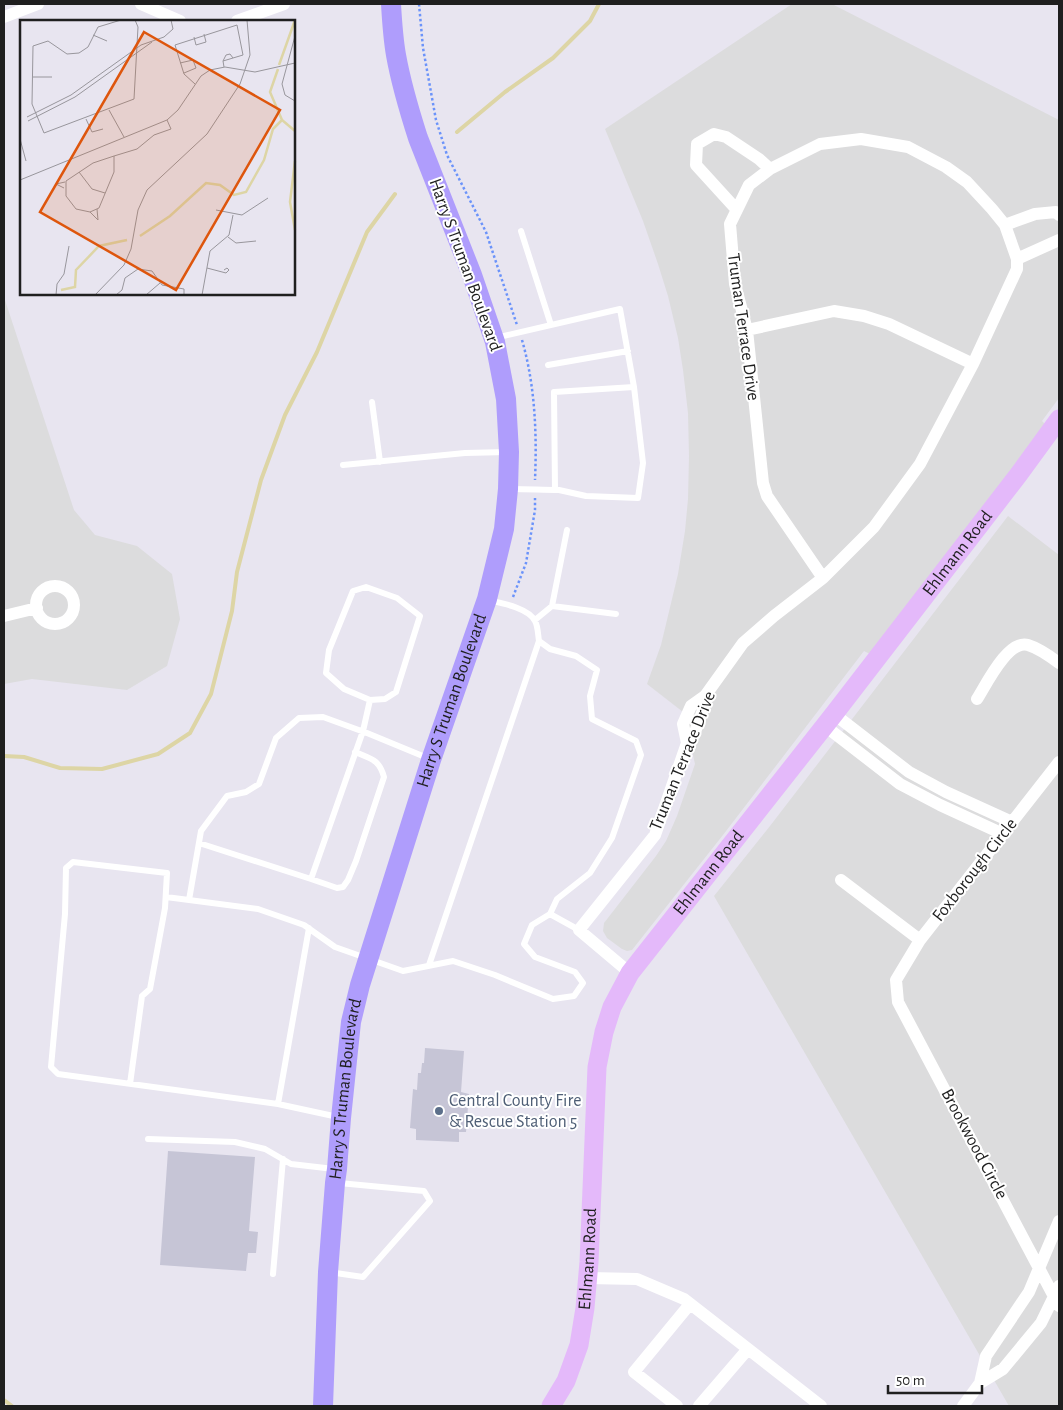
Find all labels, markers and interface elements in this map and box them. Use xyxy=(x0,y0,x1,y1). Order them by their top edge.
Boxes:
inset map xyxy=(20,20,295,295)
street label: Harry S Truman Boulevard xyxy=(425,176,505,354)
street label: Truman Terrace Drive xyxy=(724,252,762,402)
street label: Ehlmann Road xyxy=(919,508,996,599)
street label: Harry S Truman Boulevard xyxy=(414,612,490,790)
street label: Truman Terrace Drive xyxy=(647,689,719,833)
street label: Foxborough Circle xyxy=(929,815,1021,925)
street label: Ehlmann Road xyxy=(670,827,747,919)
street label: Harry S Truman Boulevard xyxy=(327,997,365,1181)
street label: Brookwood Circle xyxy=(937,1086,1011,1202)
place label: Central County Fire & Rescue Station 5 xyxy=(449,1092,581,1131)
marker: Central County Fire & Rescue Station 5 xyxy=(433,1105,445,1117)
street label: Ehlmann Road xyxy=(576,1208,600,1311)
scale bar xyxy=(888,1362,982,1394)
text: 50 m xyxy=(896,1373,925,1388)

